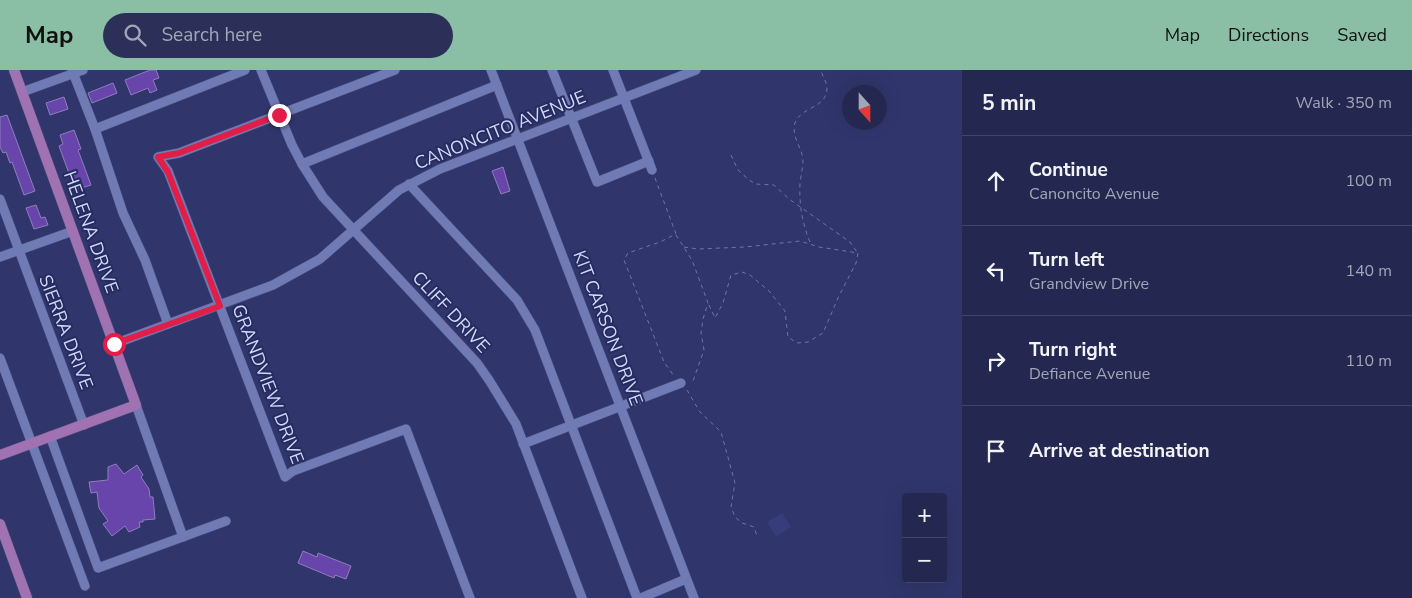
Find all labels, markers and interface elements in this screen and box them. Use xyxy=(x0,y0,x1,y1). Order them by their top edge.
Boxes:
search box xyxy=(103,13,453,58)
text: Map xyxy=(25,19,73,51)
icon: search xyxy=(121,21,149,49)
text: Search here xyxy=(161,22,262,48)
text: Map xyxy=(1165,23,1200,47)
text: Directions xyxy=(1228,23,1309,47)
text: Saved xyxy=(1337,23,1387,47)
street label: CANONCITO AVENUE xyxy=(411,85,589,175)
north arrow xyxy=(842,85,887,130)
text: 5 min xyxy=(982,89,1036,117)
text: Walk · 350 m xyxy=(1296,92,1392,114)
route end xyxy=(268,104,291,127)
text: Continue xyxy=(1029,157,1108,183)
icon: ahead xyxy=(982,167,1010,195)
street label: HELENA DRIVE xyxy=(58,168,124,296)
text: 100 m xyxy=(1345,170,1392,192)
text: Canoncito Avenue xyxy=(1029,183,1159,205)
street label: KIT CARSON DRIVE xyxy=(567,247,649,409)
text: Turn left xyxy=(1029,247,1104,273)
icon: left xyxy=(982,257,1010,285)
text: 140 m xyxy=(1345,260,1392,282)
street label: CLIFF DRIVE xyxy=(407,266,495,358)
street label: SIERRA DRIVE xyxy=(33,271,99,393)
text: Grandview Drive xyxy=(1029,273,1149,295)
street label: GRANDVIEW DRIVE xyxy=(226,301,310,467)
route start xyxy=(103,333,126,356)
text: Turn right xyxy=(1029,337,1116,363)
icon: right xyxy=(982,347,1010,375)
text: 110 m xyxy=(1345,350,1392,372)
text: Defiance Avenue xyxy=(1029,363,1150,385)
icon: arrive xyxy=(982,437,1010,465)
text: Arrive at destination xyxy=(1029,438,1210,464)
map controls xyxy=(902,493,947,583)
button: + xyxy=(902,493,947,538)
button: − xyxy=(902,538,947,583)

